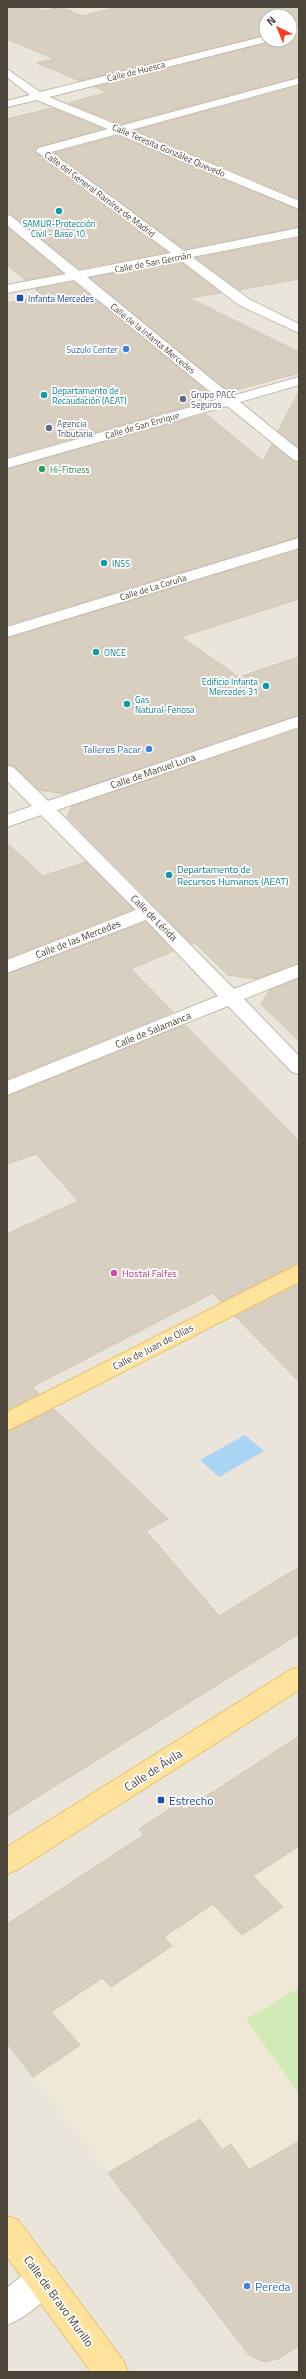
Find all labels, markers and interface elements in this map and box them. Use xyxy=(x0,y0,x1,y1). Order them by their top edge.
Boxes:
north arrow xyxy=(258,8,298,48)
text: N xyxy=(263,12,279,29)
street label: Calle de Huesca xyxy=(106,57,167,84)
street label: Calle Teresita González Quevedo xyxy=(110,120,228,180)
street label: Calle del General Ramírez de Madrid xyxy=(42,148,158,240)
marker: SAMUR-Protección Civil - Base 10. xyxy=(54,206,64,216)
place label: SAMUR-Protección Civil - Base 10. xyxy=(22,217,96,240)
street label: Calle de San Germán xyxy=(114,248,193,276)
place label: Infanta Mercedes xyxy=(28,292,94,305)
marker: Infanta Mercedes xyxy=(15,293,25,303)
street label: Calle de la Infanta Mercedes xyxy=(108,300,198,376)
place label: Suzuki Center xyxy=(66,343,118,356)
marker: Suzuki Center xyxy=(121,344,131,354)
place label: Departamento de Recaudación (AEAT) xyxy=(52,384,127,407)
place label: Grupo PACC Seguros xyxy=(191,388,236,411)
marker: Departamento de Recaudación (AEAT) xyxy=(39,390,49,400)
marker: Grupo PACC Seguros xyxy=(178,394,188,404)
street label: Calle de San Enrique xyxy=(103,408,181,442)
place label: Agencia Tributaria xyxy=(57,417,93,440)
marker: Agencia Tributaria xyxy=(44,423,54,433)
place label: Hi-Fitness xyxy=(50,463,90,476)
marker: Hi-Fitness xyxy=(37,464,47,474)
place label: INSS xyxy=(112,557,130,570)
marker: INSS xyxy=(99,558,109,568)
street label: Calle de La Coruña xyxy=(118,571,188,603)
place label: ONCE xyxy=(104,646,126,659)
marker: ONCE xyxy=(91,647,101,657)
place label: Edificio Infanta Mercedes 31 xyxy=(202,675,258,698)
marker: Edificio Infanta Mercedes 31 xyxy=(261,681,271,691)
place label: Gas Natural-Fenosa xyxy=(135,693,195,716)
marker: Gas Natural-Fenosa xyxy=(122,699,132,709)
place label: Talleres Pacar xyxy=(83,742,142,757)
marker: Talleres Pacar xyxy=(144,744,154,754)
street label: Calle de Manuel Luna xyxy=(109,749,197,793)
place label: Departamento de Recursos Humanos (AEAT) xyxy=(177,862,289,889)
marker: Departamento de Recursos Humanos (AEAT) xyxy=(164,870,174,880)
street label: Calle de Lérida xyxy=(127,891,181,945)
street label: Calle de las Mercedes xyxy=(33,916,123,962)
street label: Calle de Salamanca xyxy=(113,1008,193,1052)
place label: Hostal Falfes xyxy=(122,1266,177,1281)
marker: Hostal Falfes xyxy=(109,1268,119,1278)
street label: Calle de Juan de Olías xyxy=(110,1320,196,1374)
street label: Calle de Ávila xyxy=(120,1744,186,1796)
place label: Estrecho xyxy=(169,1791,214,1810)
marker: Estrecho xyxy=(156,1795,166,1805)
street label: Calle de Bravo Murillo xyxy=(19,2251,99,2351)
place label: Pereda xyxy=(255,2277,291,2296)
marker: Pereda xyxy=(242,2281,252,2291)

